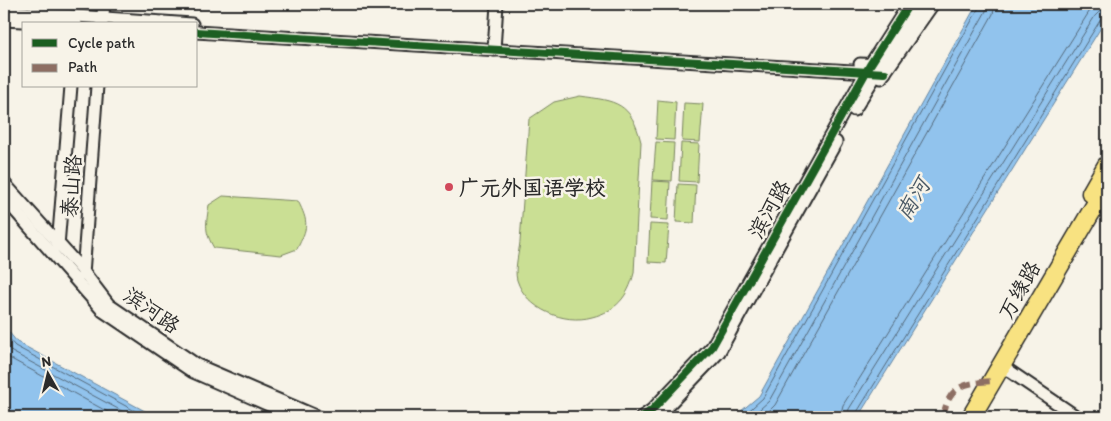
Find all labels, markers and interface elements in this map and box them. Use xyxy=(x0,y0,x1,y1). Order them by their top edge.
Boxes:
legend xyxy=(22,22,198,88)
text: Cycle path xyxy=(68,34,135,52)
text: Path xyxy=(68,58,97,76)
street label: 泰山路 xyxy=(56,154,86,218)
water label: 南河 xyxy=(890,171,937,225)
place label: 广元外国语学校 xyxy=(459,175,606,200)
street label: 滨河路 xyxy=(743,175,795,243)
marker: 广元外国语学校 xyxy=(443,181,455,193)
street label: 万缘路 xyxy=(993,256,1045,324)
street label: 滨河路 xyxy=(119,282,185,338)
north arrow xyxy=(22,348,72,398)
text: N xyxy=(40,353,52,371)

